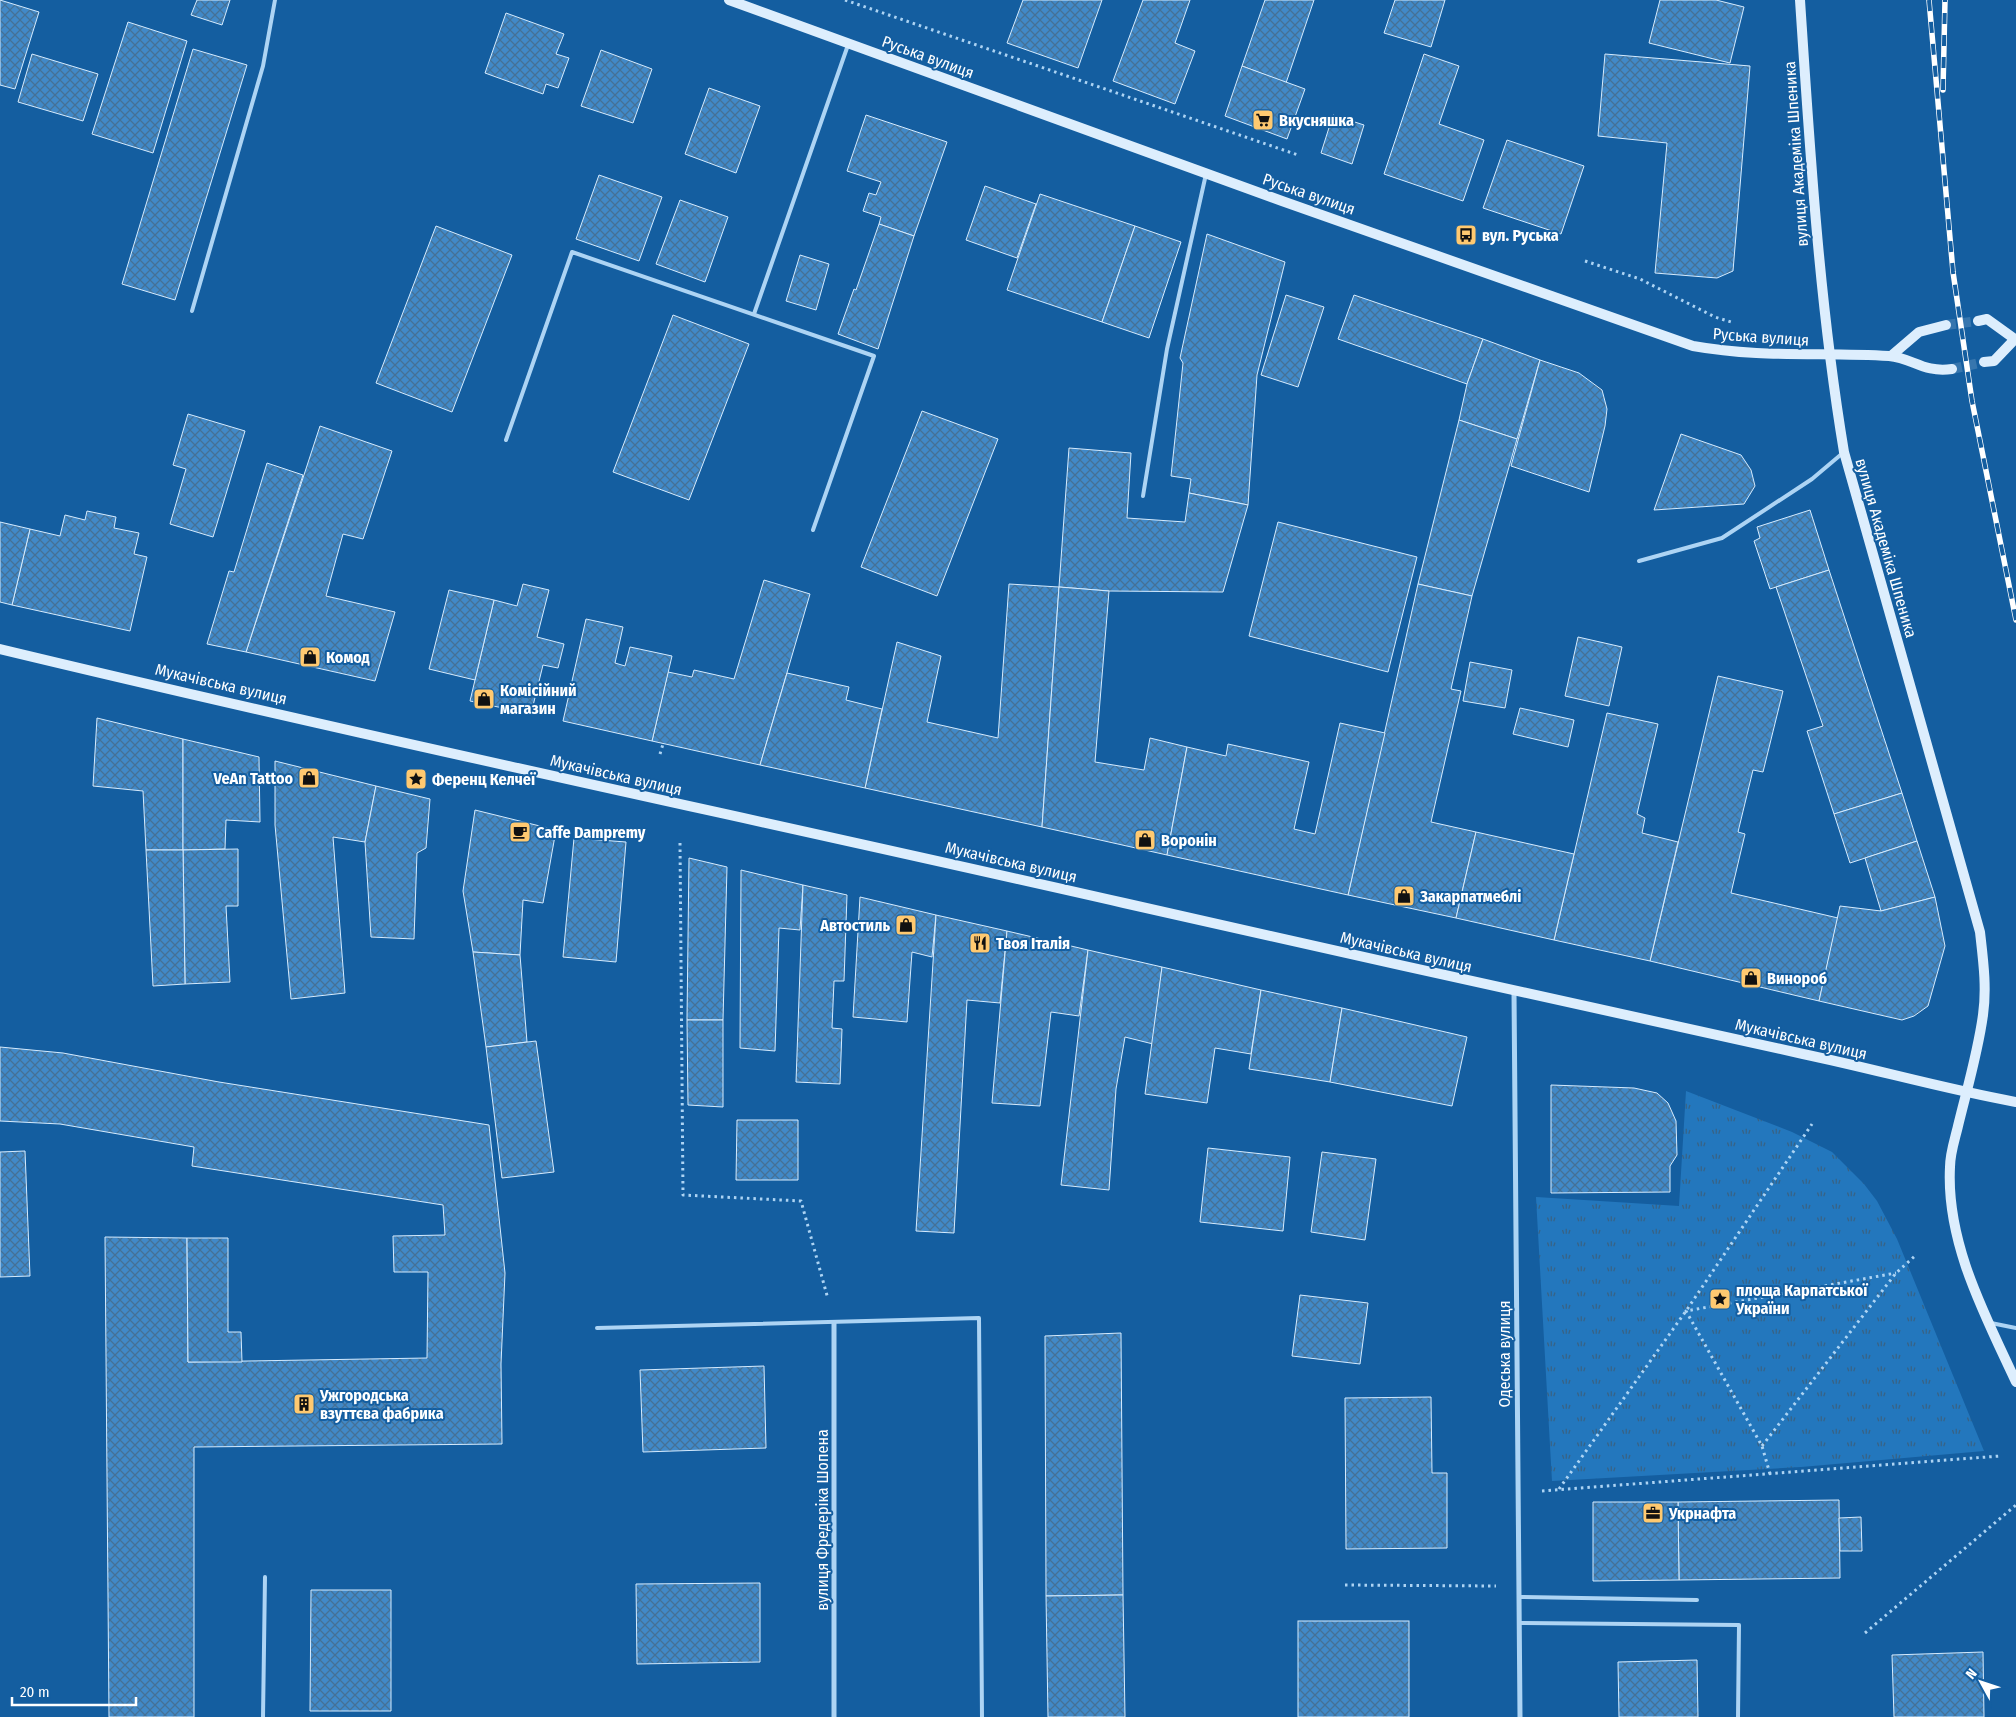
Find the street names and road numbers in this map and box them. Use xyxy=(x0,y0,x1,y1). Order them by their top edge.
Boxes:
street label: Руська вулиця xyxy=(879,32,977,82)
street label: вулиця Академіка Шпеника xyxy=(1780,61,1812,247)
street label: Руська вулиця xyxy=(1260,169,1358,219)
street label: Руська вулиця xyxy=(1712,324,1810,350)
street label: вулиця Академіка Шпеника xyxy=(1851,456,1921,640)
street label: Мукачівська вулиця xyxy=(153,660,289,708)
street label: Мукачівська вулиця xyxy=(548,751,684,799)
street label: Мукачівська вулиця xyxy=(943,838,1079,886)
street label: Мукачівська вулиця xyxy=(1338,928,1474,976)
street label: Мукачівська вулиця xyxy=(1733,1015,1869,1063)
street label: Одеська вулиця xyxy=(1495,1301,1514,1407)
street label: вулиця Фредеріка Шопена xyxy=(813,1429,832,1611)

